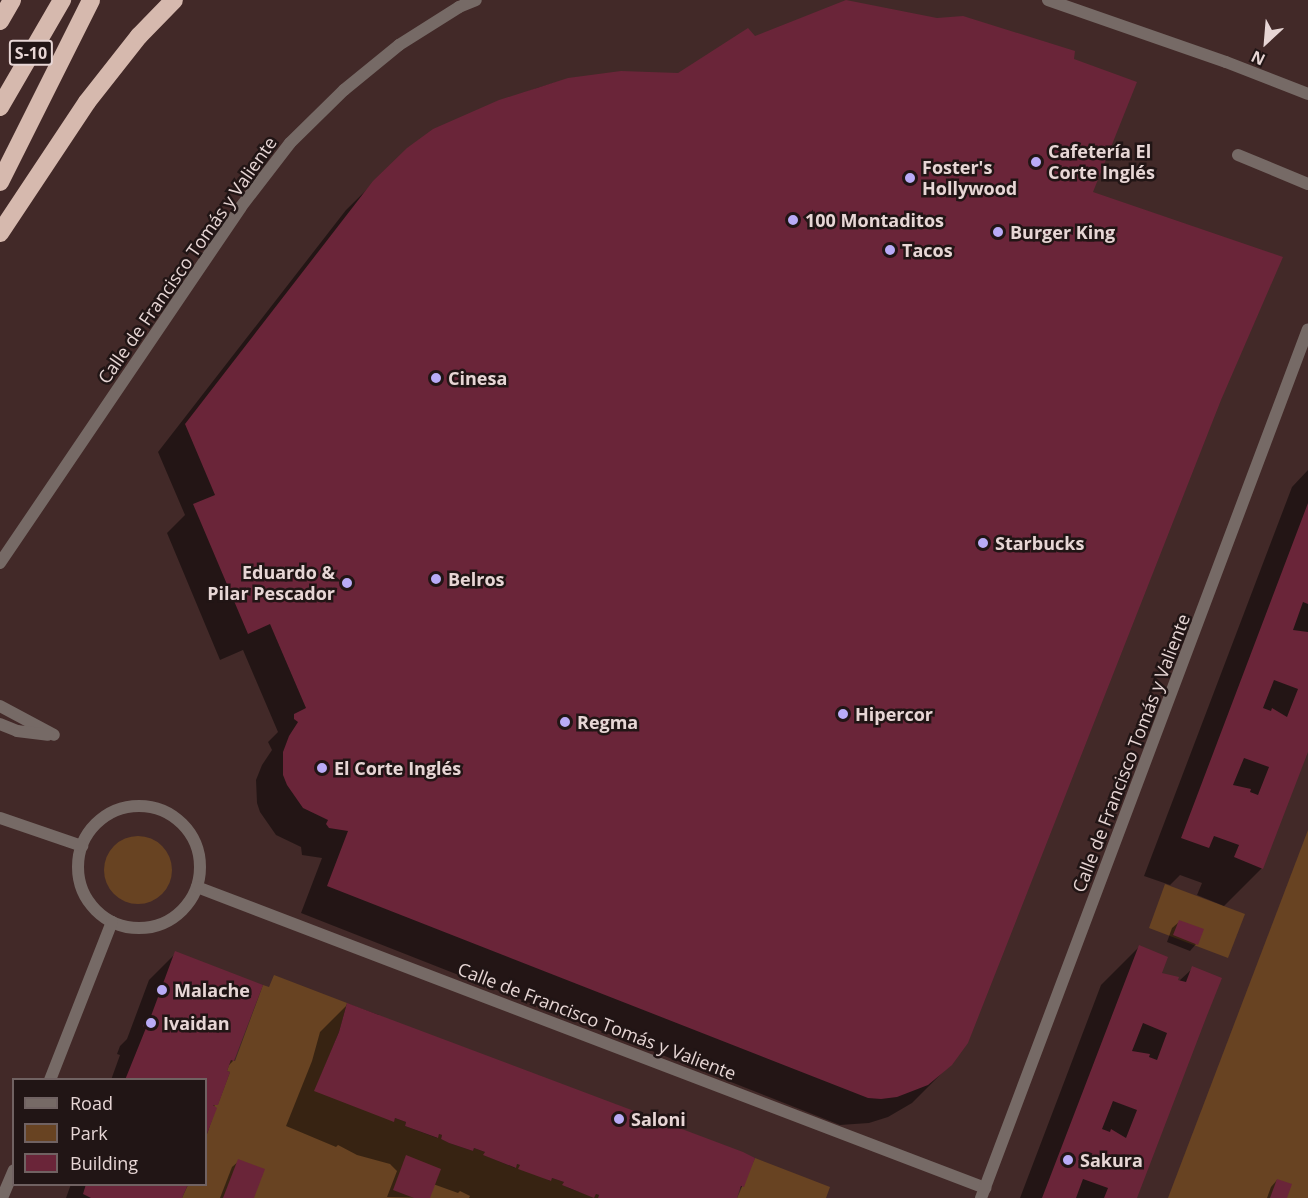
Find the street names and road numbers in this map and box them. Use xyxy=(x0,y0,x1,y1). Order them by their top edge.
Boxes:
road number: S-10 xyxy=(9,40,54,66)
street label: Calle de Francisco Tomás y Valiente xyxy=(93,132,281,388)
street label: Calle de Francisco Tomás y Valiente xyxy=(1068,611,1194,895)
street label: Calle de Francisco Tomás y Valiente xyxy=(455,958,739,1084)

